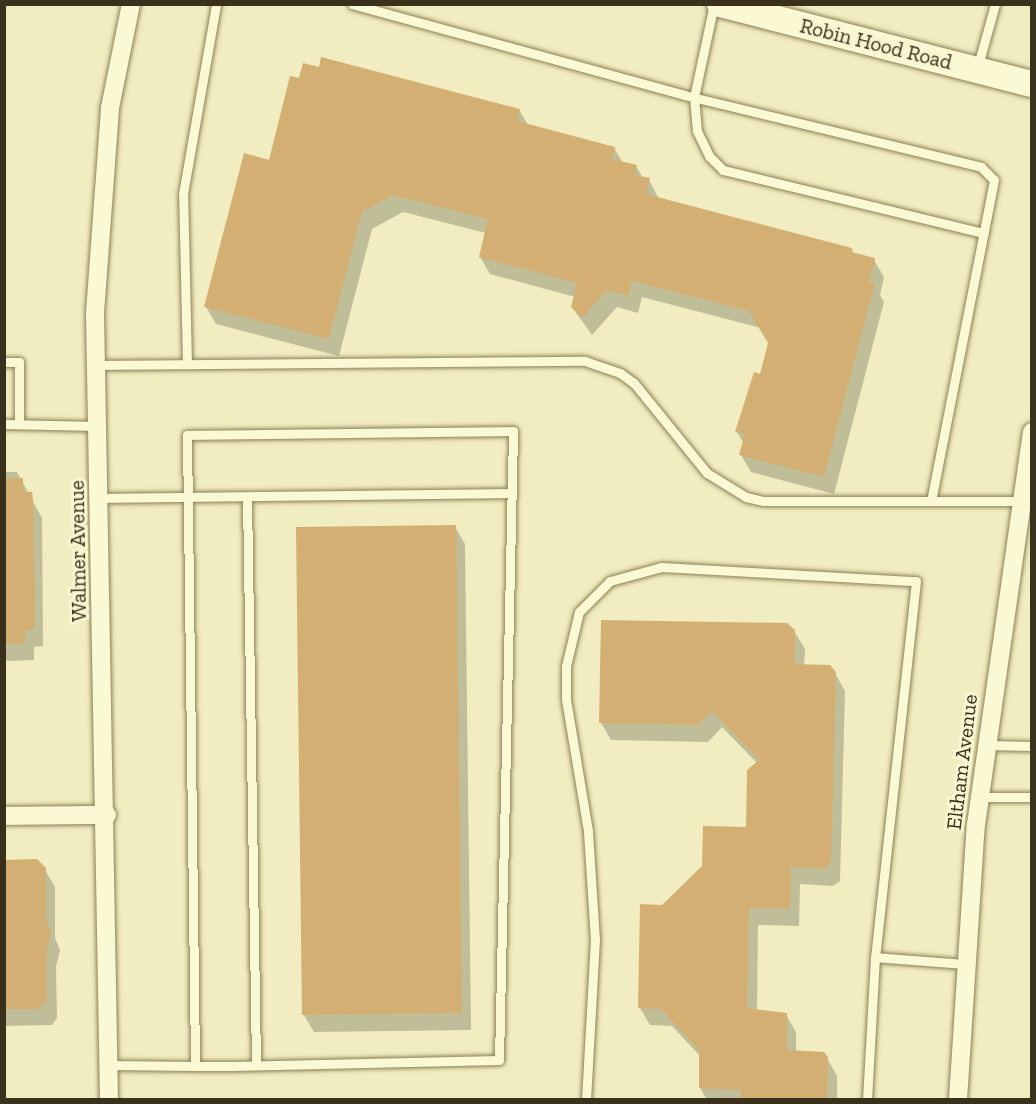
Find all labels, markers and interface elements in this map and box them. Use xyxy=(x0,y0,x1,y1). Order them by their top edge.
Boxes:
street label: Robin Hood Road xyxy=(797,13,955,75)
street label: Walmer Avenue xyxy=(64,480,92,622)
street label: Eltham Avenue xyxy=(941,692,983,832)

